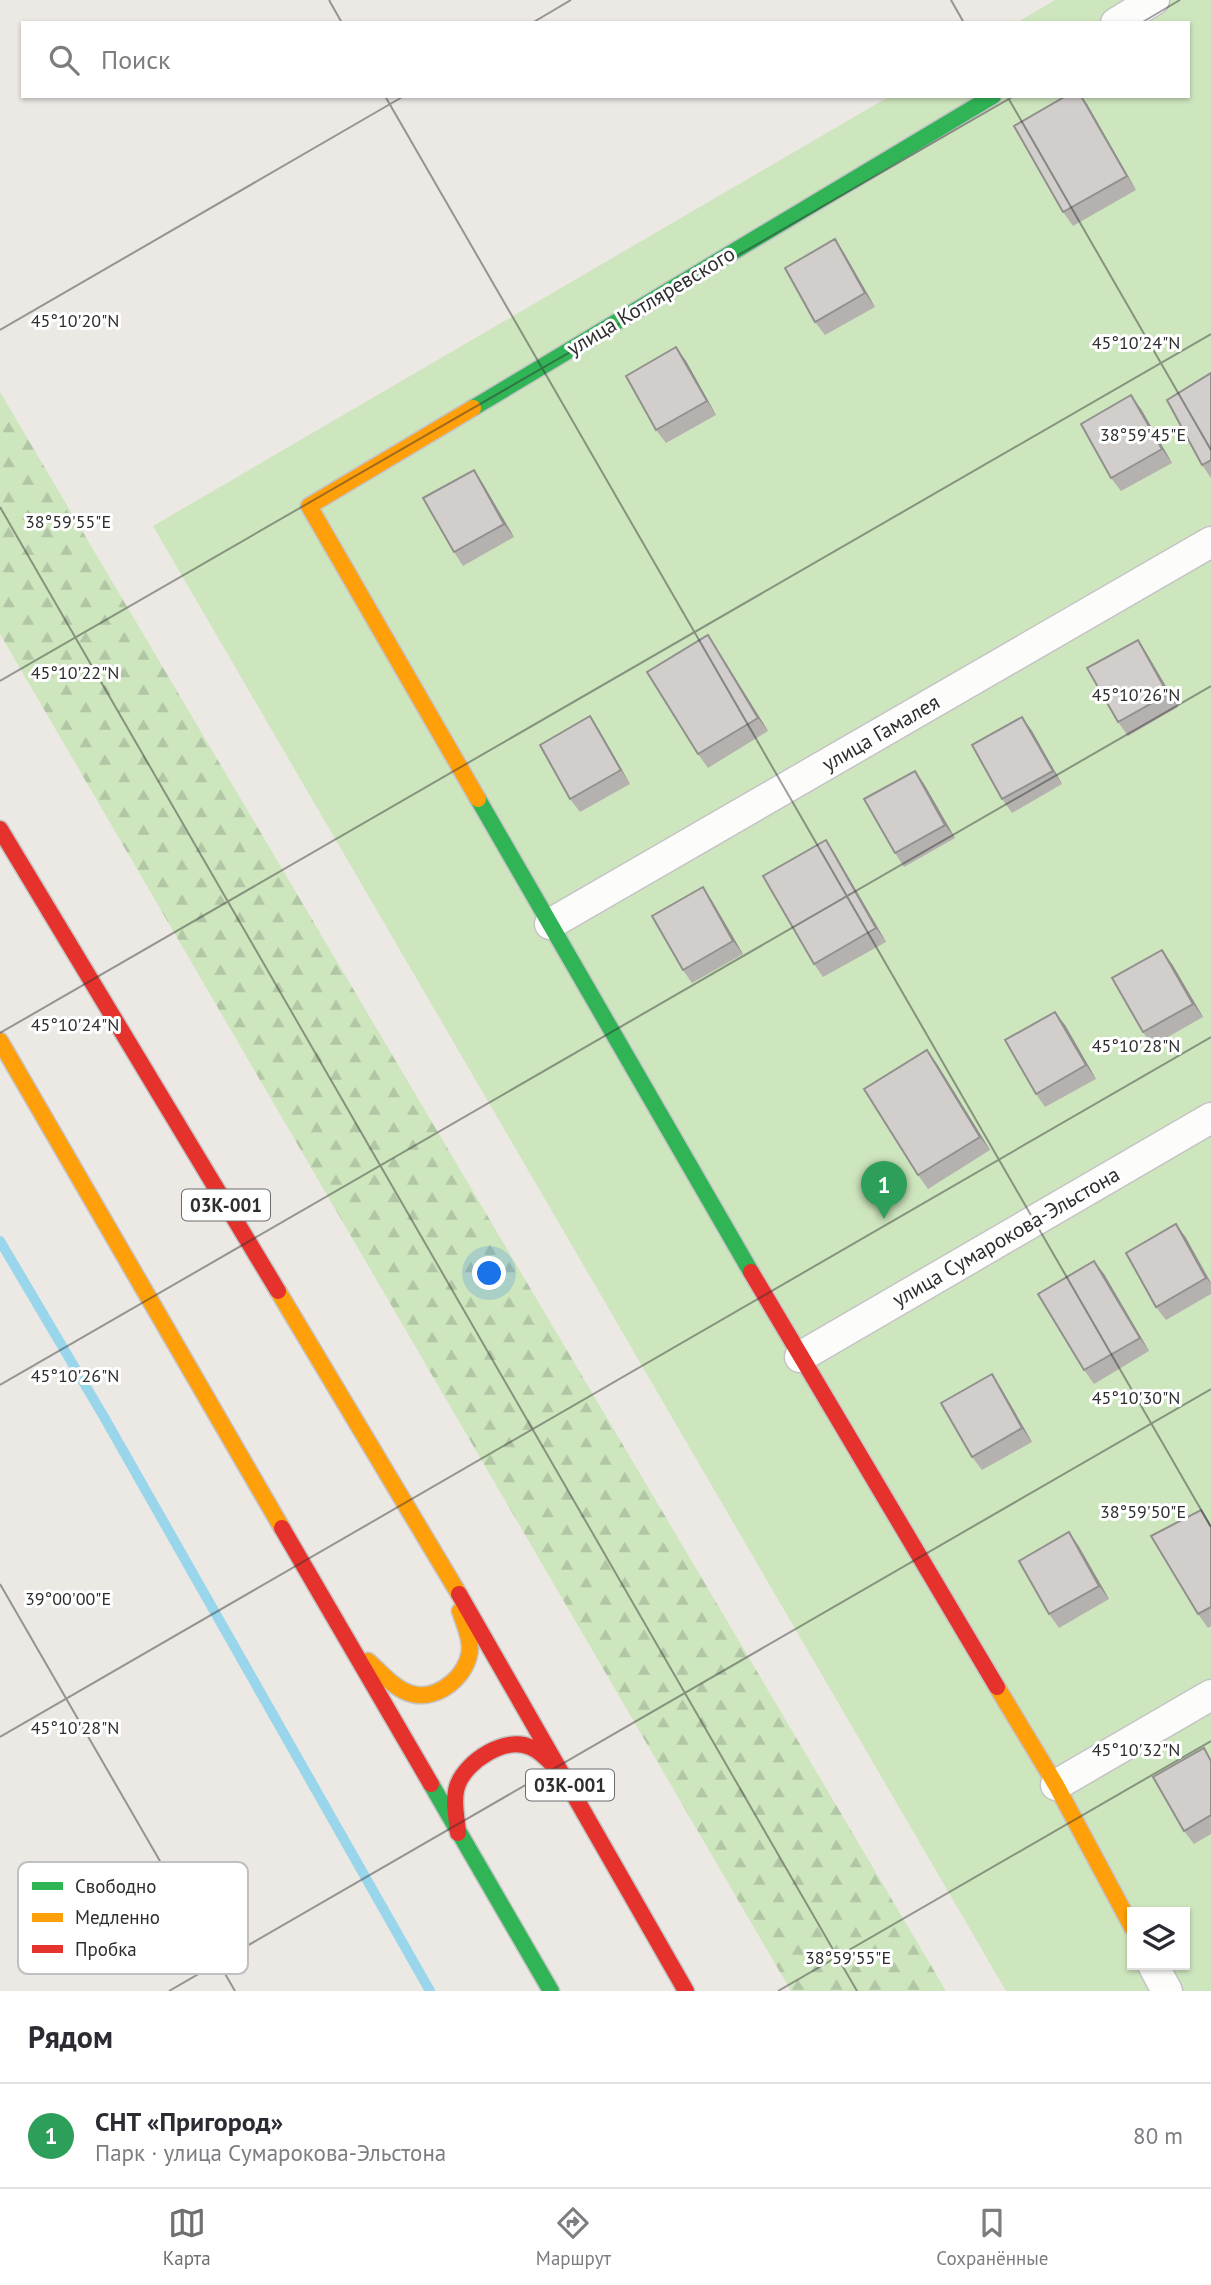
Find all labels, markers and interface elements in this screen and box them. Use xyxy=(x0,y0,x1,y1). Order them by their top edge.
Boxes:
search box xyxy=(21,21,1190,98)
icon: search xyxy=(45,41,83,79)
text: Поиск xyxy=(101,43,170,76)
street label: улица Котляревского xyxy=(562,240,740,361)
text: 45°10'20"N xyxy=(31,309,119,332)
text: 45°10'24"N xyxy=(1092,331,1180,354)
text: 38°59'45"E xyxy=(1100,423,1186,446)
text: 38°59'55"E xyxy=(25,510,111,533)
text: 45°10'22"N xyxy=(31,661,119,684)
text: 45°10'26"N xyxy=(1092,683,1180,706)
street label: улица Гамалея xyxy=(817,688,944,777)
text: 45°10'24"N xyxy=(31,1013,119,1036)
text: 45°10'28"N xyxy=(1092,1034,1180,1057)
street label: улица Сумарокова-Эльстона xyxy=(887,1160,1124,1313)
pin: 1 xyxy=(861,1161,907,1219)
road number: 03К-001 xyxy=(182,1190,270,1220)
your location xyxy=(472,1256,506,1290)
text: 45°10'26"N xyxy=(31,1364,119,1387)
text: 45°10'30"N xyxy=(1092,1386,1180,1409)
text: 38°59'50"E xyxy=(1100,1500,1186,1523)
text: 39°00'00"E xyxy=(25,1587,111,1610)
text: 45°10'28"N xyxy=(31,1716,119,1739)
text: 45°10'32"N xyxy=(1092,1738,1180,1761)
road number: 03К-001 xyxy=(526,1770,614,1800)
legend xyxy=(18,1862,248,1974)
text: Свободно xyxy=(75,1874,157,1898)
text: Медленно xyxy=(75,1905,160,1929)
map controls xyxy=(1127,1907,1190,1970)
button: layers xyxy=(1127,1907,1190,1970)
text: Пробка xyxy=(75,1937,137,1961)
text: 38°59'55"E xyxy=(805,1946,891,1969)
text: Рядом xyxy=(28,2017,113,2056)
text: СНТ «Пригород» xyxy=(95,2105,283,2138)
text: 1 xyxy=(44,2121,58,2150)
text: 80 m xyxy=(1133,2121,1183,2150)
text: Парк · улица Сумарокова-Эльстона xyxy=(95,2138,446,2167)
tab: Карта xyxy=(163,2204,211,2270)
tab: Маршрут xyxy=(536,2204,611,2270)
tab: Сохранённые xyxy=(936,2204,1048,2270)

